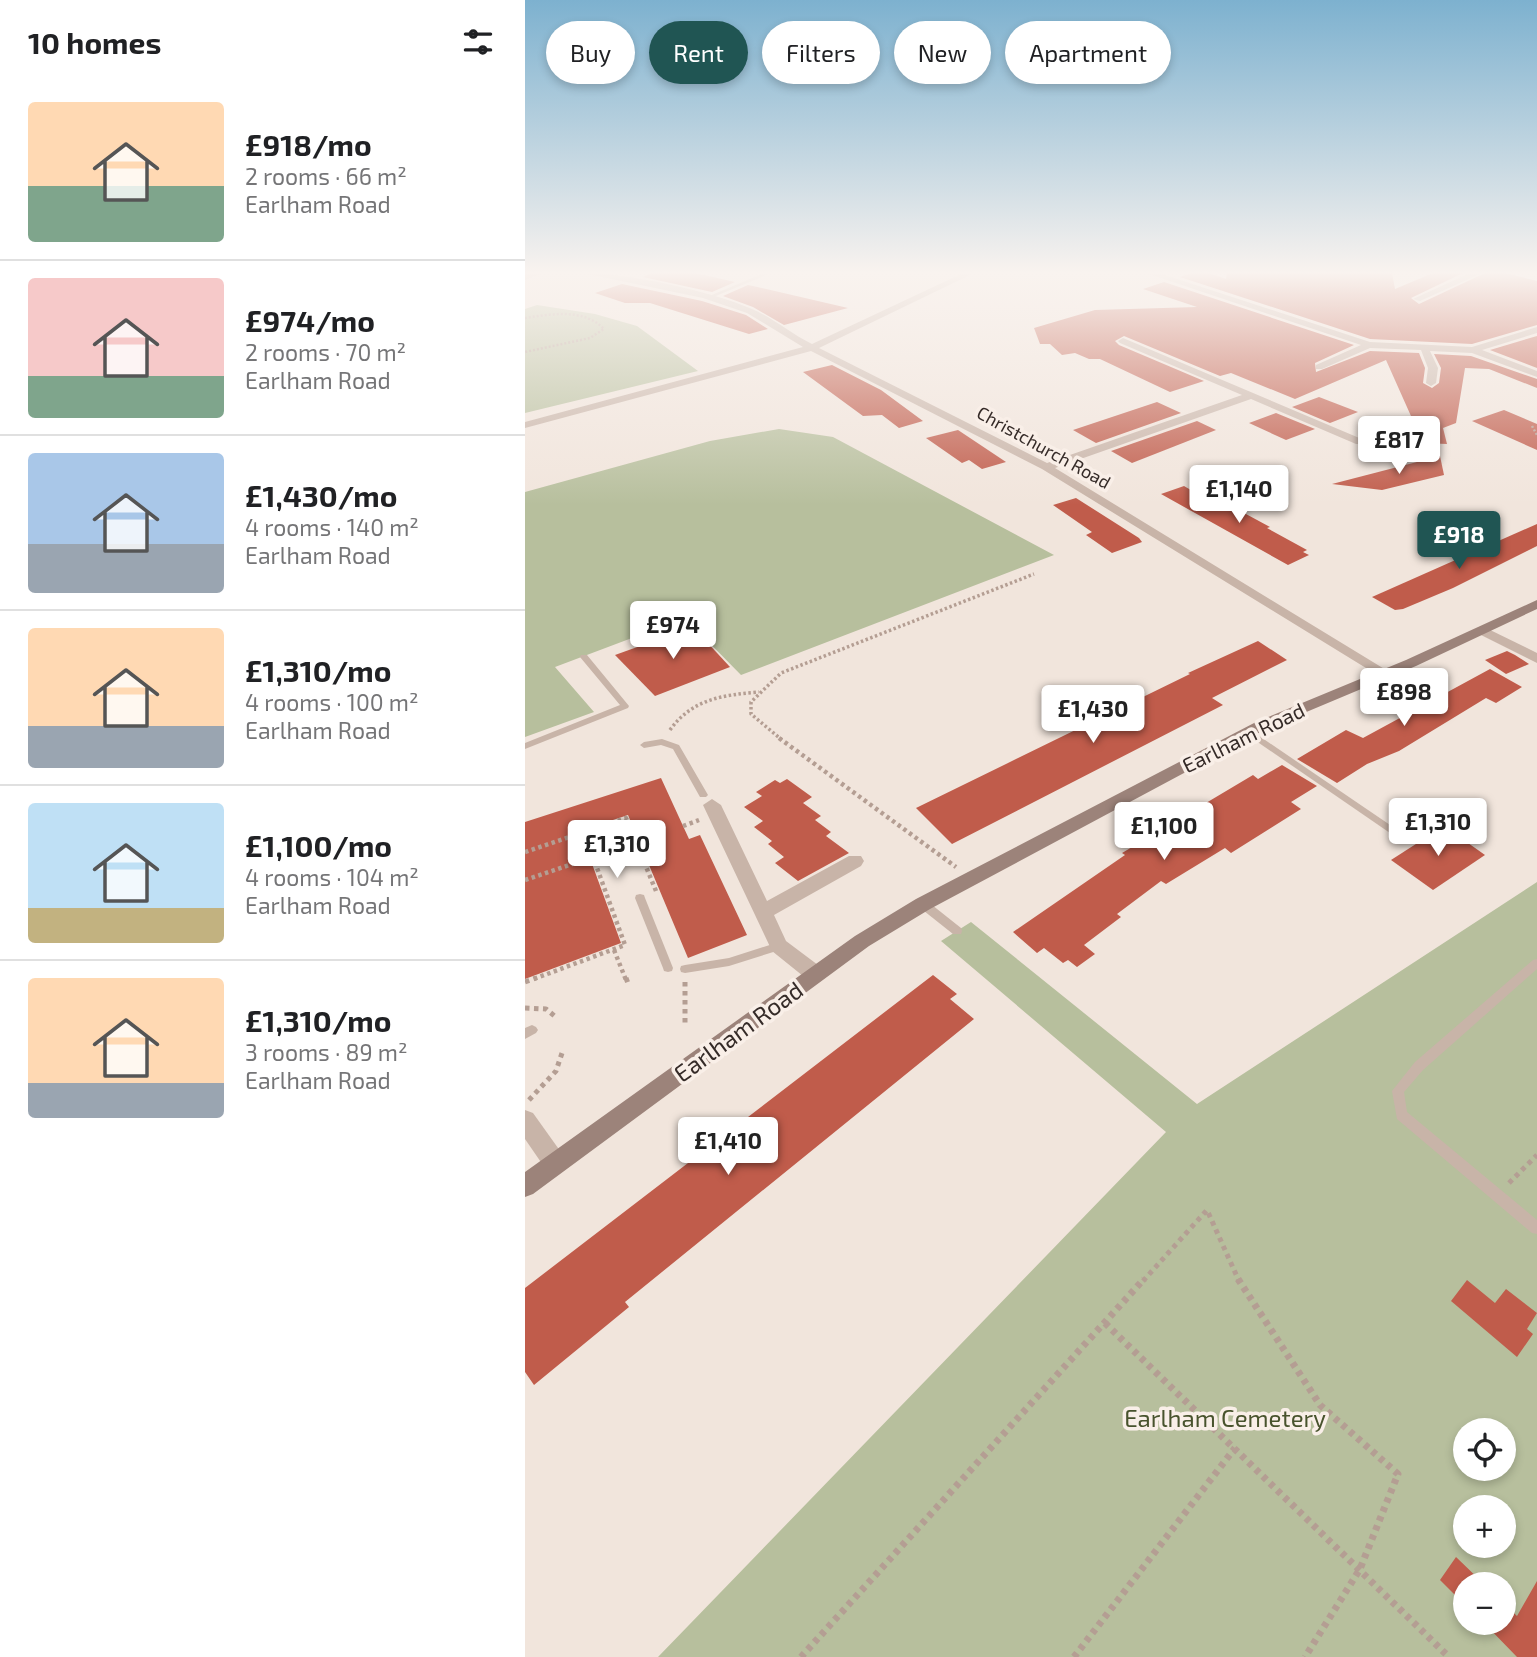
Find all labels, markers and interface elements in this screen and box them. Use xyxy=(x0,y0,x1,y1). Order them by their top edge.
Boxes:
chip: Buy xyxy=(546,21,635,84)
chip: Rent xyxy=(649,21,748,84)
chip: Filters xyxy=(762,21,880,84)
chip: New xyxy=(894,21,991,84)
chip: Apartment xyxy=(1005,21,1171,84)
icon: filters xyxy=(459,23,497,61)
text: 10 homes xyxy=(28,24,161,60)
text: £918/mo xyxy=(245,126,372,162)
icon: home xyxy=(84,130,168,214)
text: 2 rooms · 66 m² xyxy=(245,162,407,190)
text: Earlham Road xyxy=(245,190,391,218)
text: £974/mo xyxy=(245,302,375,338)
icon: home xyxy=(84,306,168,390)
text: 2 rooms · 70 m² xyxy=(245,338,406,366)
text: Earlham Road xyxy=(245,366,391,394)
street label: Christchurch Road xyxy=(973,401,1115,493)
pin: £817 xyxy=(1358,416,1440,476)
text: £817 xyxy=(1374,425,1424,453)
pin: £1,140 xyxy=(1182,466,1296,525)
text: £1,140 xyxy=(1205,474,1273,502)
text: £1,430/mo xyxy=(245,477,397,513)
icon: home xyxy=(84,481,168,565)
pin: £918 xyxy=(1418,512,1500,571)
text: 4 rooms · 140 m² xyxy=(245,513,419,541)
text: £918 xyxy=(1433,520,1485,548)
text: Earlham Road xyxy=(245,541,391,569)
pin: £974 xyxy=(632,602,714,661)
text: £974 xyxy=(646,610,700,638)
text: £1,310/mo xyxy=(245,652,391,688)
icon: home xyxy=(84,656,168,740)
pin: £898 xyxy=(1363,668,1445,728)
text: £898 xyxy=(1376,677,1432,705)
pin: £1,430 xyxy=(1036,686,1150,745)
text: 4 rooms · 100 m² xyxy=(245,688,419,716)
text: £1,430 xyxy=(1057,694,1129,722)
street label: Earlham Road xyxy=(1178,697,1308,777)
text: Earlham Road xyxy=(245,716,391,744)
pin: £1,310 xyxy=(1381,798,1495,858)
pin: £1,100 xyxy=(1107,802,1221,862)
text: £1,310 xyxy=(1405,807,1471,835)
text: £1,100 xyxy=(1131,811,1197,839)
pin: £1,310 xyxy=(560,820,674,880)
text: £1,100/mo xyxy=(245,827,392,863)
text: £1,310 xyxy=(584,829,650,857)
icon: home xyxy=(84,831,168,915)
text: 4 rooms · 104 m² xyxy=(245,863,419,891)
text: Earlham Road xyxy=(245,891,391,919)
street label: Earlham Road xyxy=(668,975,808,1087)
text: £1,310/mo xyxy=(245,1002,391,1038)
icon: home xyxy=(84,1006,168,1090)
text: 3 rooms · 89 m² xyxy=(245,1038,407,1066)
text: Earlham Road xyxy=(245,1066,391,1094)
pin: £1,410 xyxy=(671,1118,785,1177)
text: £1,410 xyxy=(694,1126,762,1154)
park label: Earlham Cemetery xyxy=(1124,1403,1326,1432)
map controls xyxy=(1453,1418,1516,1635)
button: locate xyxy=(1453,1418,1516,1481)
button: + xyxy=(1453,1495,1516,1558)
button: − xyxy=(1453,1572,1516,1635)

